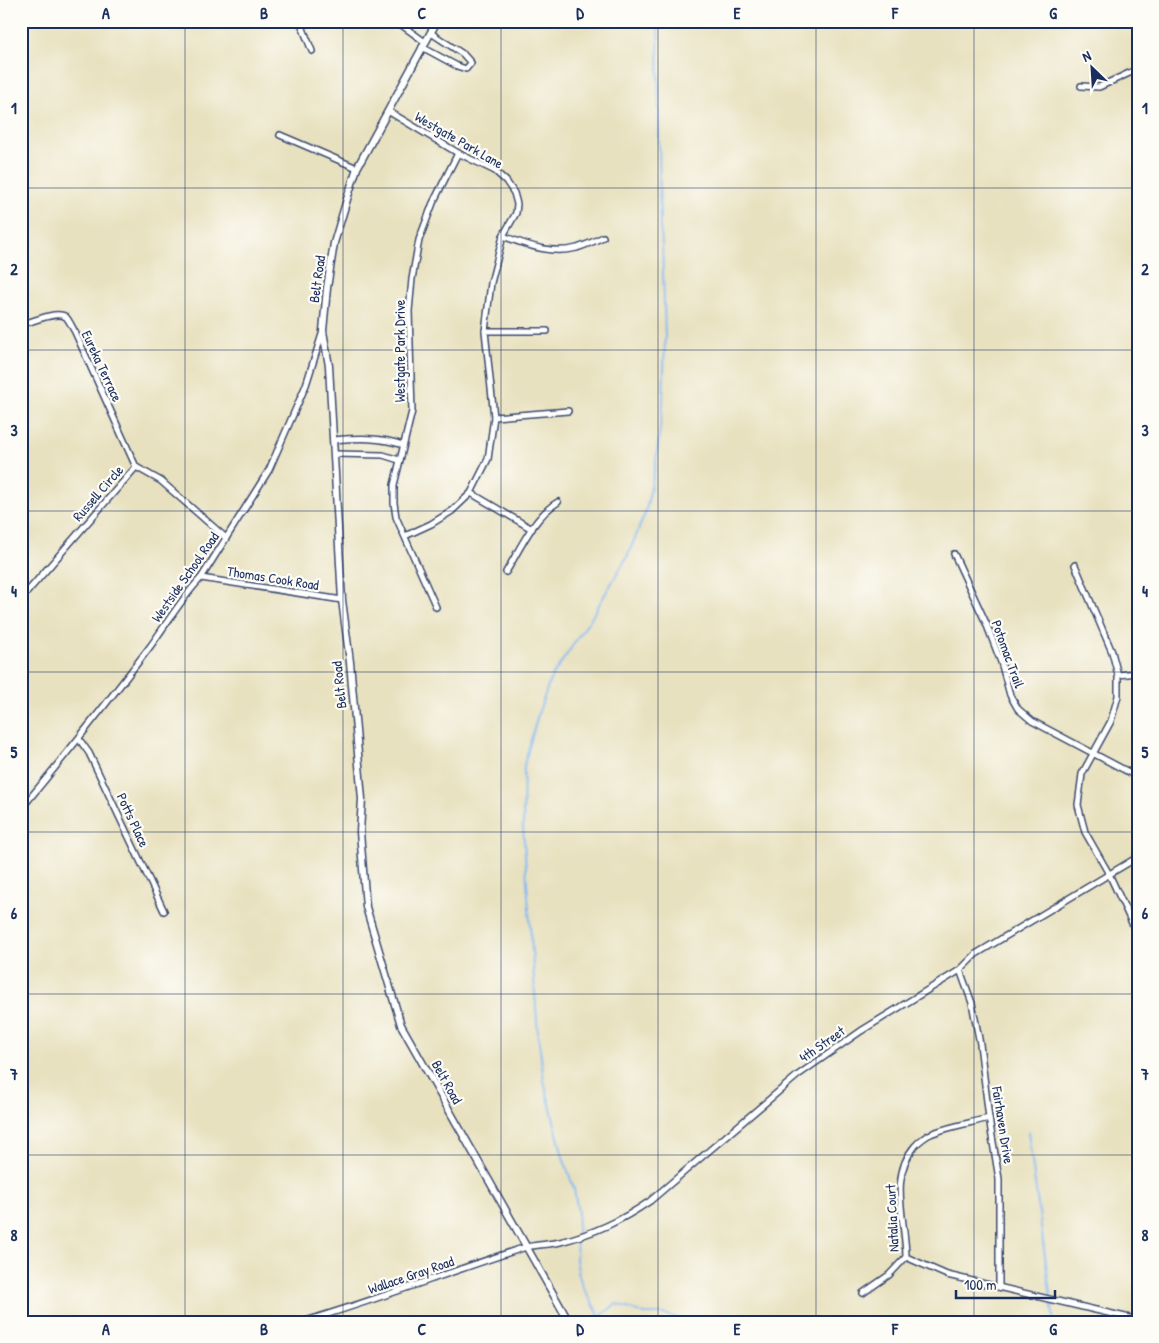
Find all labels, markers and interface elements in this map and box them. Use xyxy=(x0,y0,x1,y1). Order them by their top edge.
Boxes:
text: A xyxy=(102,2,110,24)
text: B xyxy=(260,2,268,24)
text: C xyxy=(418,2,427,24)
text: D xyxy=(576,2,584,24)
text: E xyxy=(733,2,741,24)
text: F xyxy=(891,2,899,24)
text: G xyxy=(1049,2,1057,24)
north arrow xyxy=(1066,42,1116,92)
text: N xyxy=(1079,45,1094,66)
text: 1 xyxy=(11,97,17,119)
text: 1 xyxy=(1142,97,1148,119)
street label: Westgate Park Lane xyxy=(411,107,507,174)
street label: Belt Road xyxy=(304,254,329,304)
text: 2 xyxy=(10,258,18,280)
text: 2 xyxy=(1141,258,1149,280)
street label: Westgate Park Drive xyxy=(390,299,410,402)
street label: Eureka Terrace xyxy=(78,327,127,405)
text: 3 xyxy=(10,419,18,441)
text: 3 xyxy=(1141,419,1149,441)
street label: Russell Circle xyxy=(68,460,128,525)
street label: Westside School Road xyxy=(146,527,223,626)
street label: Thomas Cook Road xyxy=(226,561,321,594)
text: 4 xyxy=(11,580,17,602)
text: 4 xyxy=(1142,580,1148,602)
street label: Potomac Trail xyxy=(987,617,1030,691)
street label: Belt Road xyxy=(327,660,350,710)
text: 5 xyxy=(11,741,18,763)
text: 5 xyxy=(1142,741,1149,763)
street label: Potts Place xyxy=(113,790,154,850)
text: 6 xyxy=(11,902,18,924)
text: 6 xyxy=(1142,902,1149,924)
street label: 4th Street xyxy=(795,1021,849,1066)
street label: Belt Road xyxy=(428,1056,467,1108)
text: 7 xyxy=(9,1063,18,1085)
text: 7 xyxy=(1140,1063,1149,1085)
street label: Fairhaven Drive xyxy=(988,1084,1019,1165)
street label: Natalia Court xyxy=(880,1183,903,1252)
text: 8 xyxy=(11,1224,18,1246)
text: 8 xyxy=(1142,1224,1149,1246)
street label: Wallace Gray Road xyxy=(365,1251,457,1299)
scale bar xyxy=(956,1268,1055,1300)
text: 100 m xyxy=(964,1274,997,1295)
text: A xyxy=(102,1318,110,1340)
text: B xyxy=(260,1318,268,1340)
text: C xyxy=(418,1318,427,1340)
text: D xyxy=(576,1318,584,1340)
text: E xyxy=(733,1318,741,1340)
text: F xyxy=(891,1318,899,1340)
text: G xyxy=(1049,1318,1057,1340)

